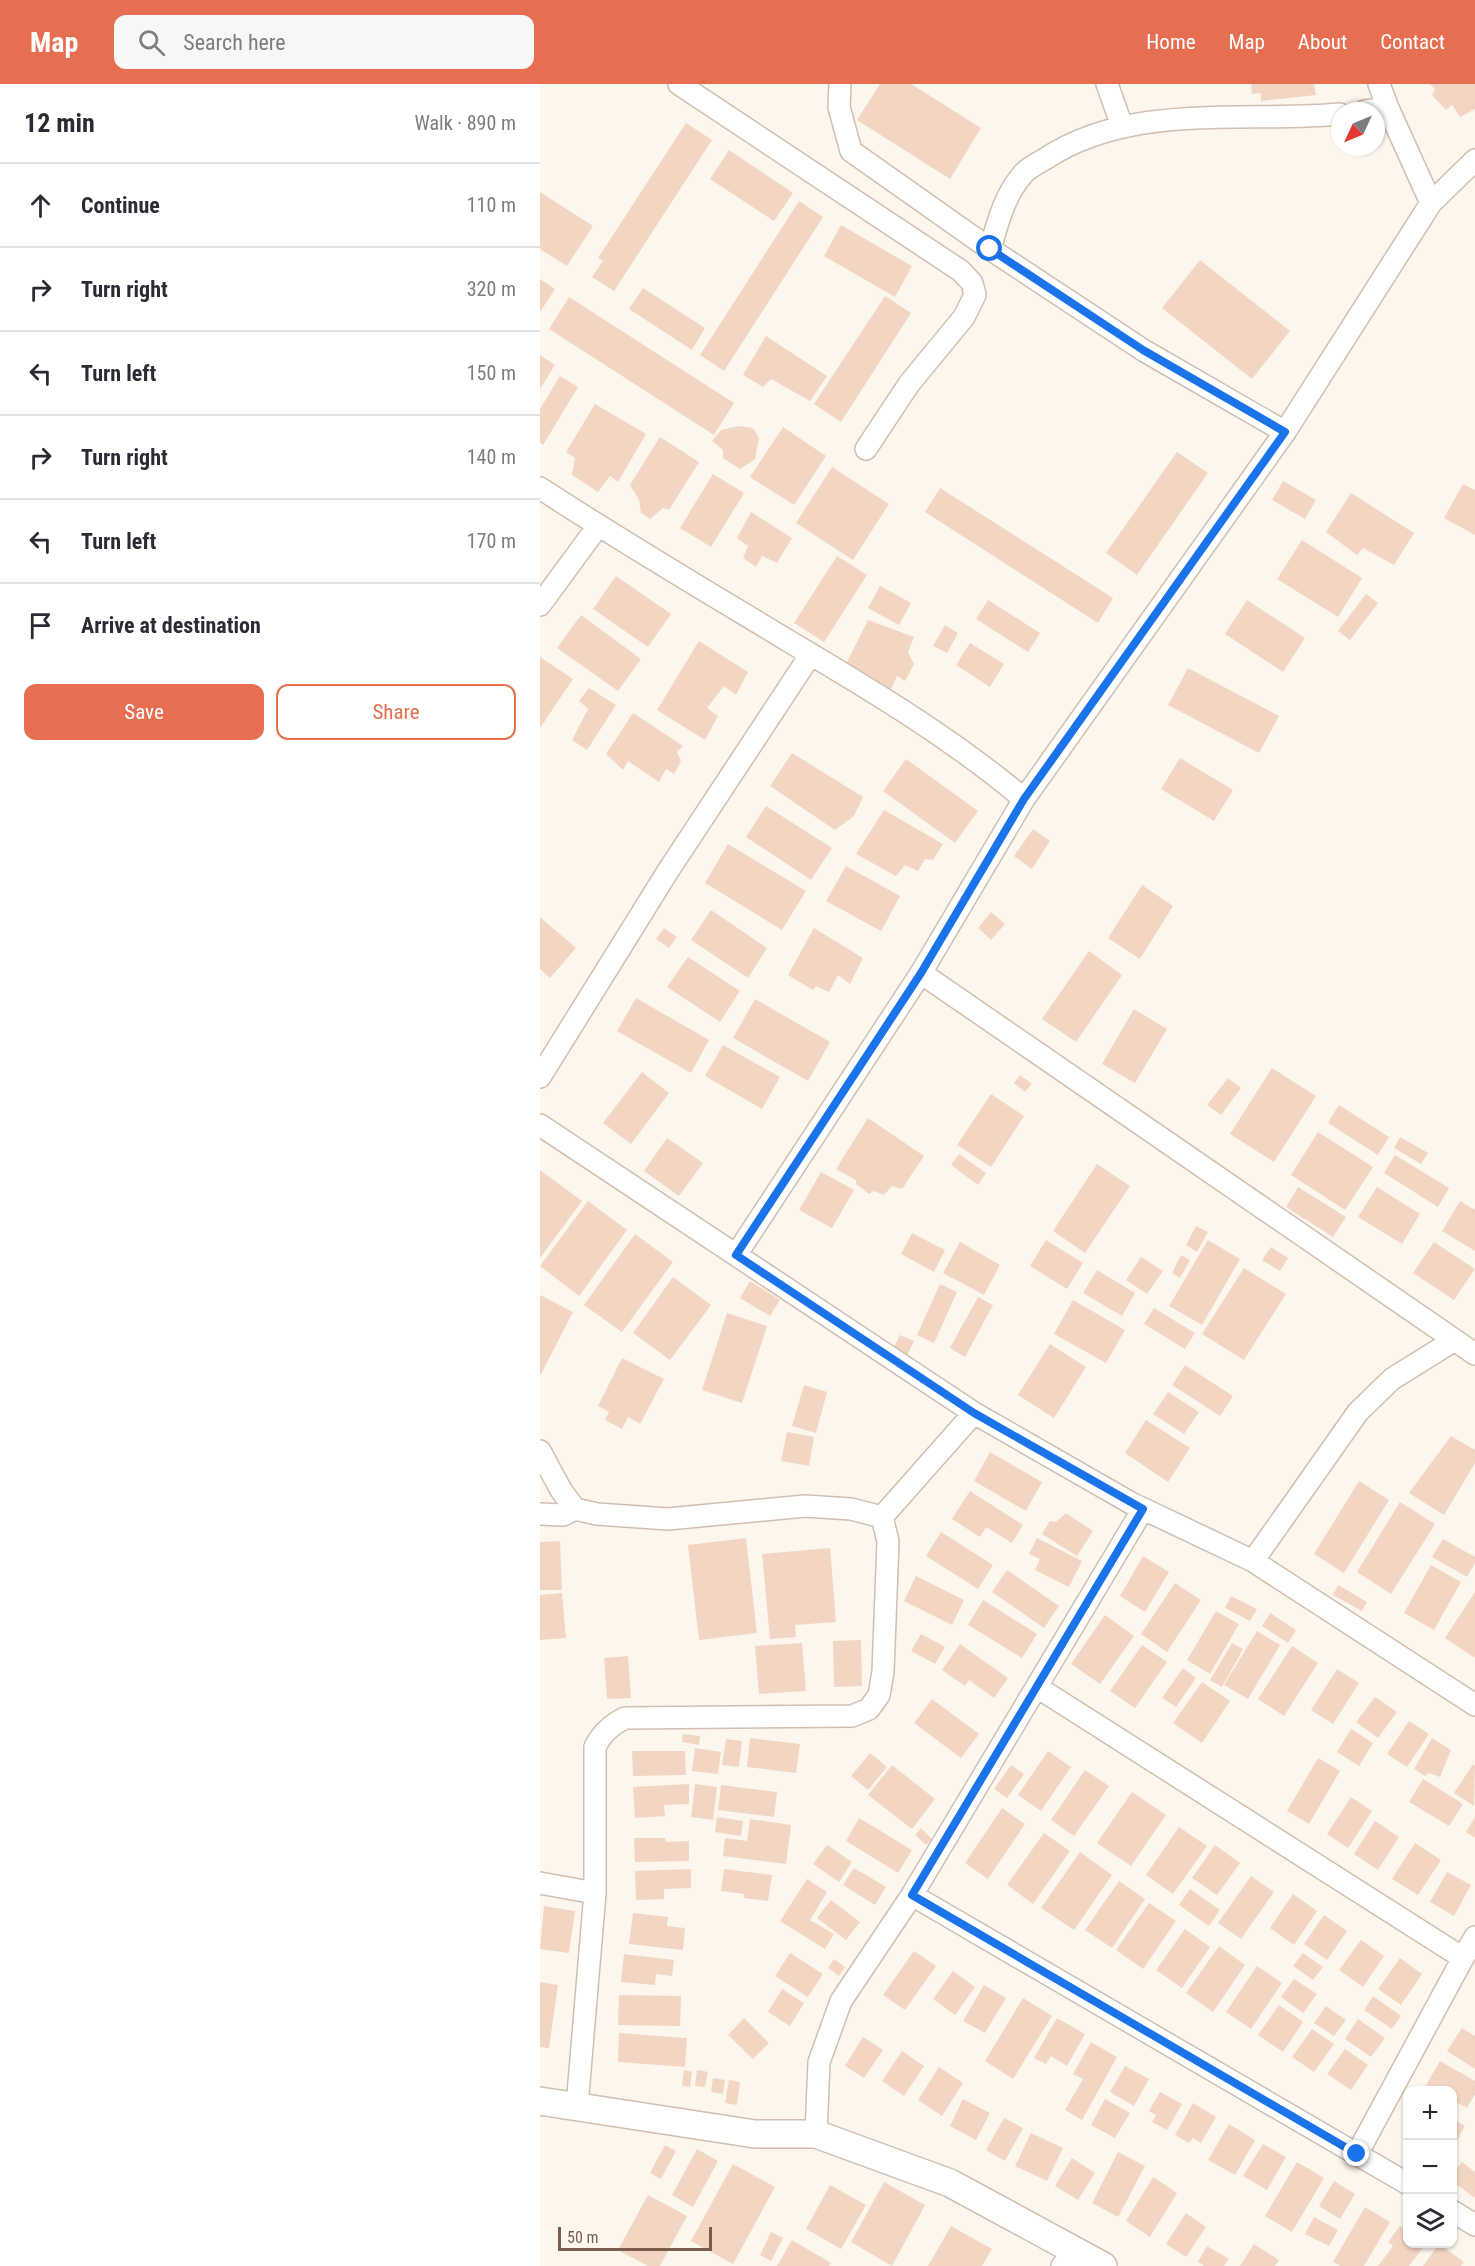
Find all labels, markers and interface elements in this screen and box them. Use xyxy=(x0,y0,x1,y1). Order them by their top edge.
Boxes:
search box xyxy=(114,15,534,69)
text: Map xyxy=(30,26,78,59)
icon: search xyxy=(135,26,168,59)
text: Search here xyxy=(183,30,286,55)
text: Home xyxy=(1146,30,1196,54)
text: Map xyxy=(1229,30,1265,54)
text: About xyxy=(1298,30,1347,54)
text: Contact xyxy=(1380,30,1445,54)
north arrow xyxy=(1331,102,1385,156)
text: 12 min xyxy=(24,108,95,138)
text: Walk · 890 m xyxy=(415,111,516,135)
icon: ahead xyxy=(24,189,57,222)
text: Continue xyxy=(81,193,160,218)
text: 110 m xyxy=(467,193,516,217)
route start xyxy=(976,235,1002,261)
icon: right xyxy=(24,273,57,306)
text: Turn right xyxy=(81,277,168,302)
text: 320 m xyxy=(467,277,516,301)
icon: left xyxy=(24,357,57,390)
text: Turn left xyxy=(81,361,156,386)
text: 150 m xyxy=(467,361,516,385)
icon: right xyxy=(24,441,57,474)
text: Turn right xyxy=(81,445,168,470)
text: 140 m xyxy=(467,445,516,469)
icon: left xyxy=(24,525,57,558)
text: Turn left xyxy=(81,529,156,554)
text: 170 m xyxy=(467,529,516,553)
icon: arrive xyxy=(24,609,57,642)
text: Arrive at destination xyxy=(81,613,261,638)
button: Save xyxy=(24,684,264,740)
button: Share xyxy=(276,684,516,740)
map controls xyxy=(1403,2086,1457,2248)
button: + xyxy=(1403,2086,1457,2140)
route end xyxy=(1343,2140,1369,2166)
button: − xyxy=(1403,2140,1457,2194)
button: layers xyxy=(1403,2194,1457,2248)
scale bar xyxy=(558,2224,712,2252)
text: 50 m xyxy=(567,2228,599,2247)

